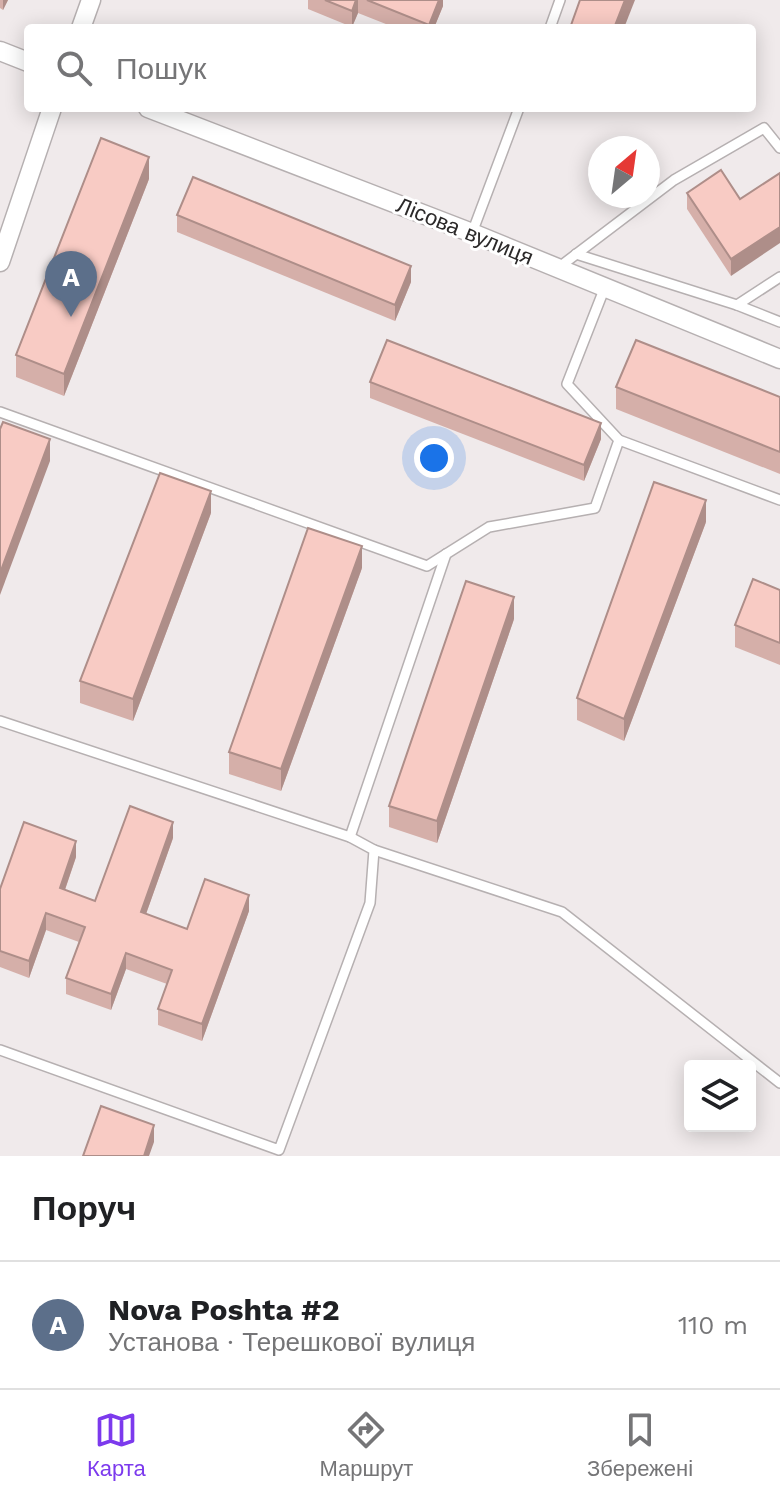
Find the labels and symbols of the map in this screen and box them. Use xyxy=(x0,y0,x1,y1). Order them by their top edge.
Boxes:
north arrow xyxy=(588,136,660,208)
street label: Лісова вулиця xyxy=(393,192,537,270)
pin: A xyxy=(45,251,97,317)
your location xyxy=(414,438,454,478)

